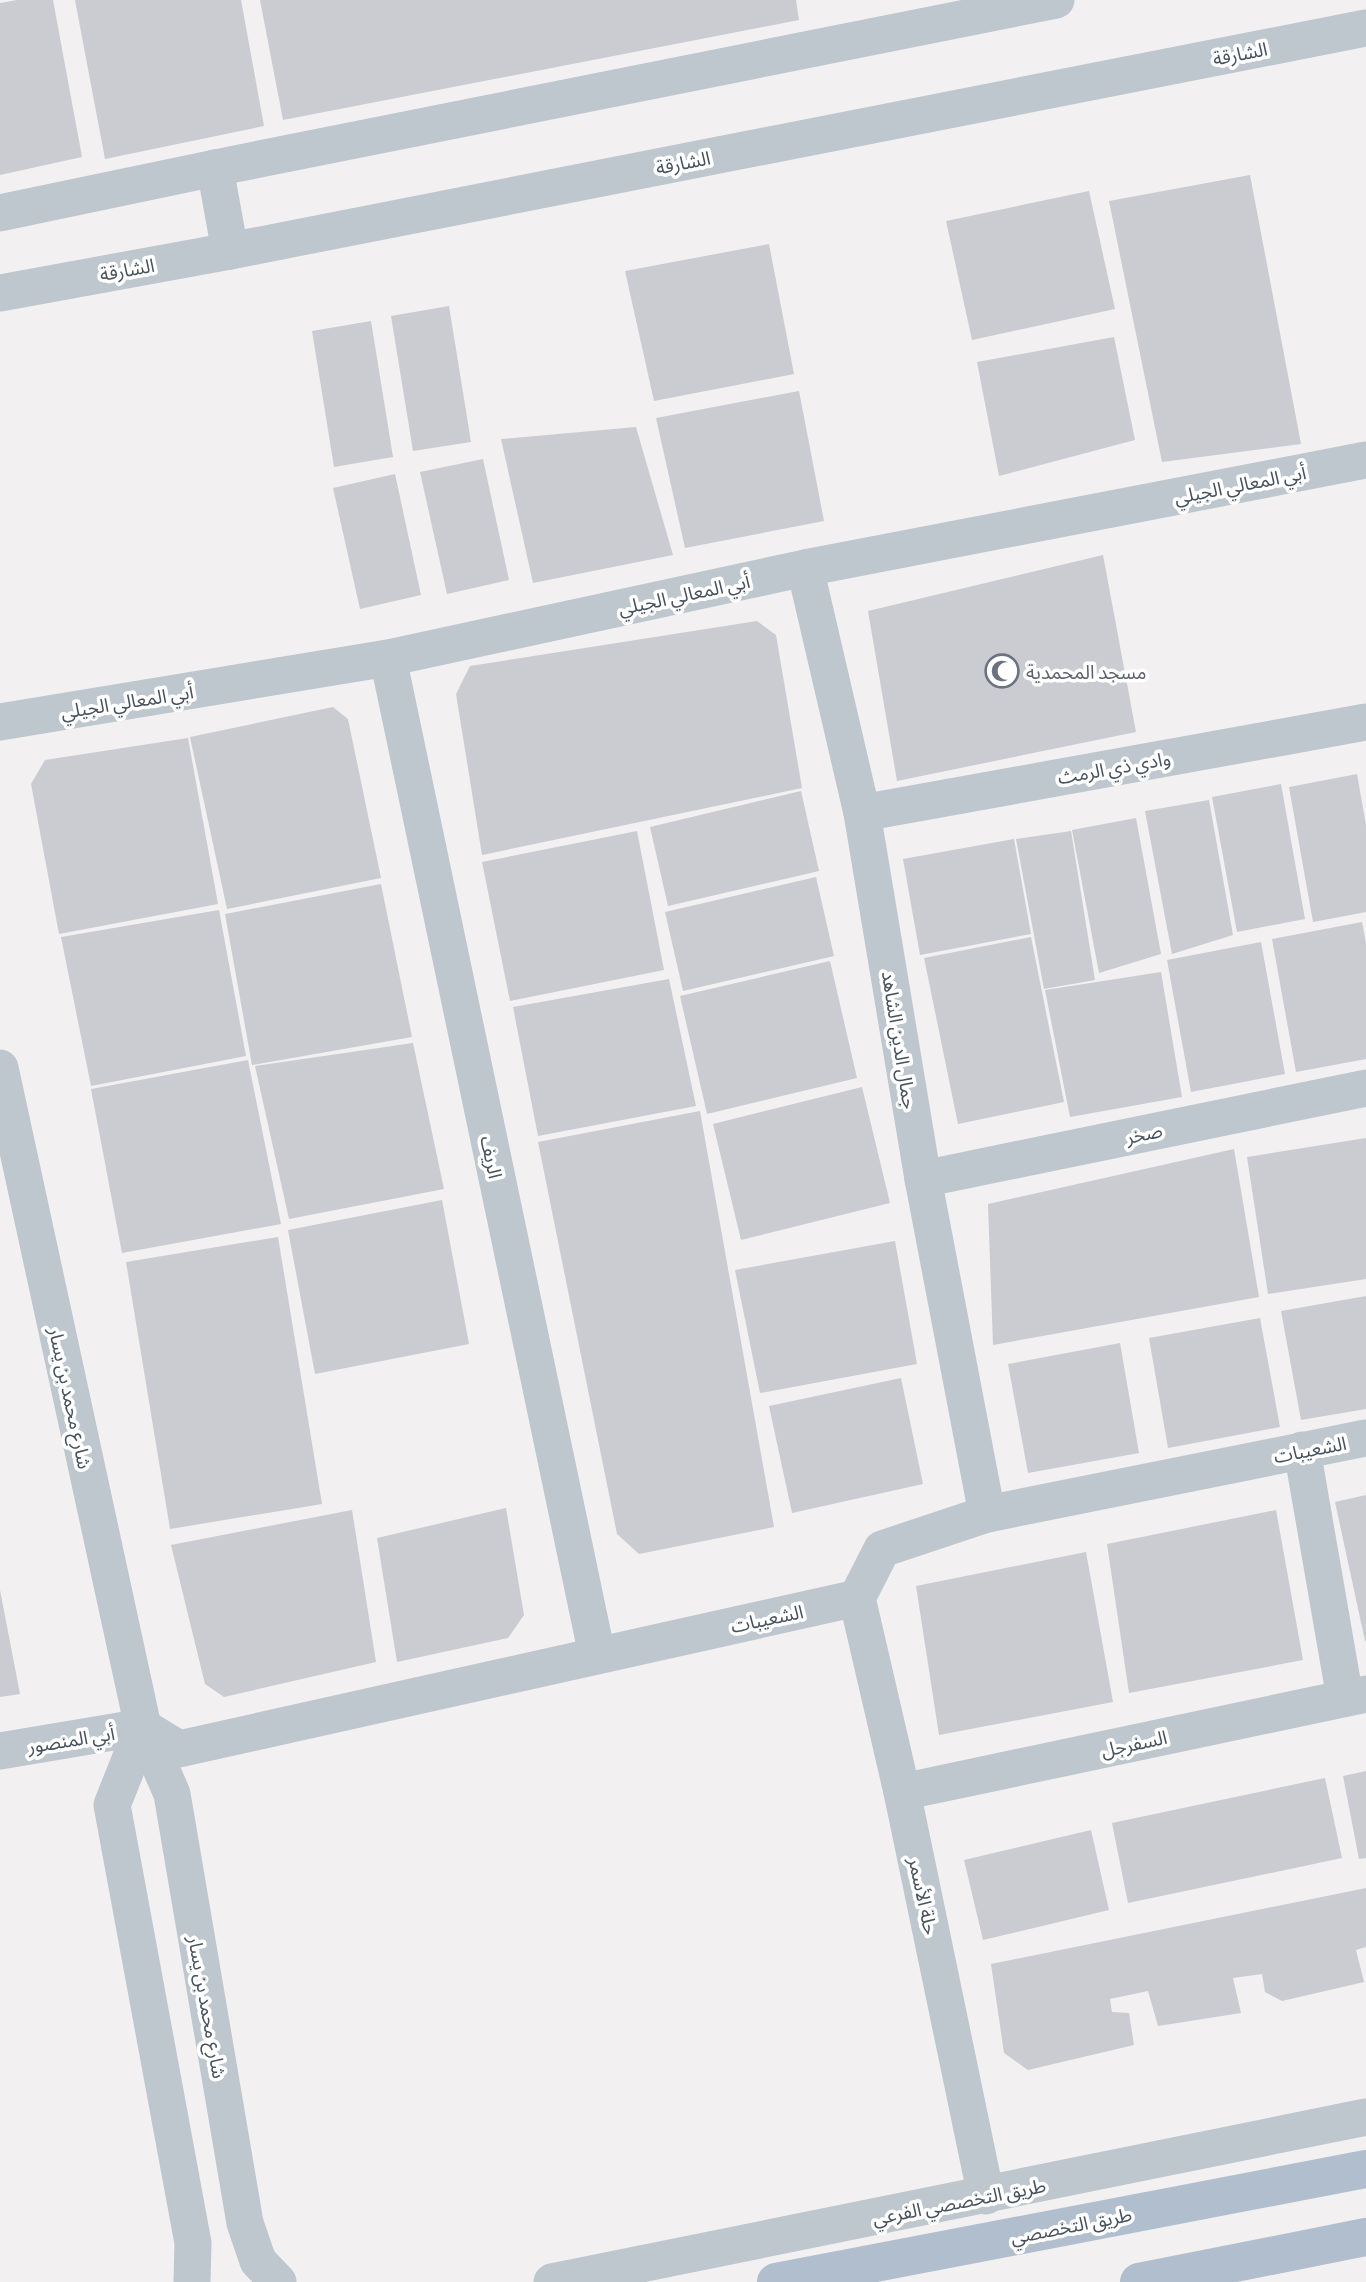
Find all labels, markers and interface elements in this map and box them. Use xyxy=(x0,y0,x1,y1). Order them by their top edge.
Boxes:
street label: الشارقة xyxy=(1211,36,1270,71)
street label: الشارقة xyxy=(654,145,713,180)
street label: الشارقة xyxy=(98,253,156,286)
street label: أبي المعالي الجيلي xyxy=(1172,460,1309,512)
street label: أبي المعالي الجيلي xyxy=(616,569,753,623)
mosque icon: مسجد المحمدية xyxy=(983,652,1021,690)
place label: مسجد المحمدية xyxy=(1026,660,1147,683)
street label: أبي المعالي الجيلي xyxy=(59,679,196,727)
street label: وادي ذي الرمث xyxy=(1056,746,1173,793)
street label: جمال الدين الشاهد xyxy=(877,969,922,1111)
street label: صخر xyxy=(1123,1118,1165,1149)
street label: الريف xyxy=(475,1134,508,1181)
street label: شارع محمد بن يسار xyxy=(42,1324,97,1472)
street label: الشعيبات xyxy=(1272,1431,1348,1467)
street label: الشعيبات xyxy=(729,1599,805,1637)
street label: أبي المنصور xyxy=(25,1721,117,1762)
street label: السفرجل xyxy=(1099,1725,1169,1762)
street label: حلة الأسمر xyxy=(903,1854,943,1937)
street label: شارع محمد بن يسار xyxy=(181,1933,232,2081)
street label: طريق التخصصي الفرعي xyxy=(870,2173,1049,2233)
street label: طريق التخصصي xyxy=(1008,2202,1135,2252)

